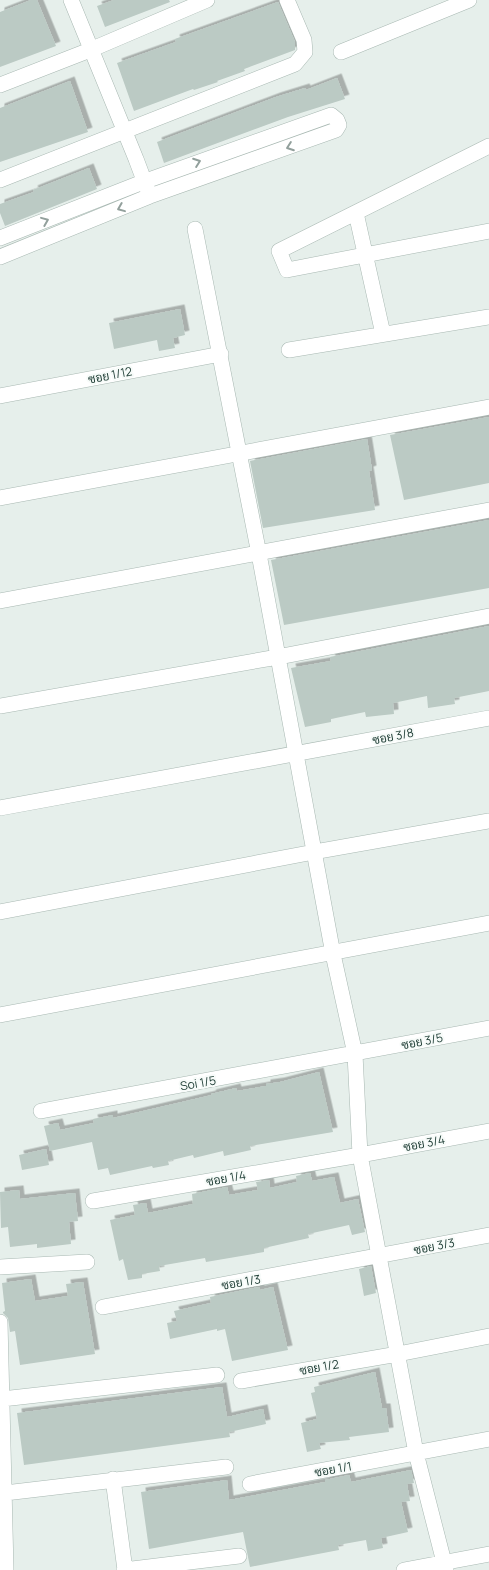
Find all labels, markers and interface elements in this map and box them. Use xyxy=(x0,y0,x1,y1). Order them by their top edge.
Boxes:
one-way arrow xyxy=(286,141,295,151)
one-way arrow xyxy=(192,158,201,168)
one-way arrow xyxy=(117,202,126,212)
one-way arrow xyxy=(40,216,49,227)
street label: ซอย 1/12 xyxy=(87,362,134,388)
street label: ซอย 3/8 xyxy=(371,724,415,748)
street label: ซอย 3/5 xyxy=(400,1029,444,1053)
street label: Soi 1/5 xyxy=(179,1071,217,1094)
street label: ซอย 3/4 xyxy=(402,1131,446,1155)
street label: ซอย 1/4 xyxy=(205,1166,247,1190)
street label: ซอย 3/3 xyxy=(412,1234,456,1258)
street label: ซอย 1/3 xyxy=(220,1270,262,1294)
street label: ซอย 1/2 xyxy=(298,1355,340,1379)
street label: ซอย 1/1 xyxy=(313,1457,353,1481)

